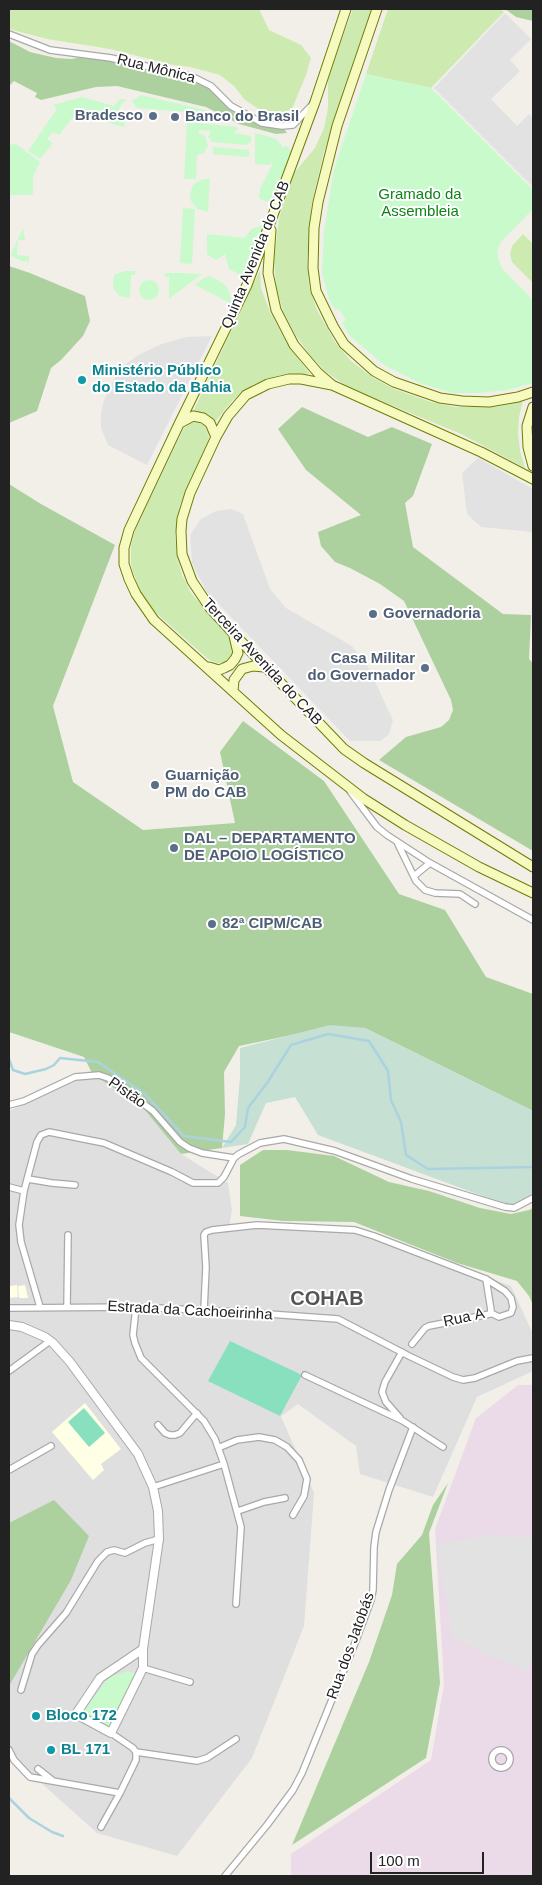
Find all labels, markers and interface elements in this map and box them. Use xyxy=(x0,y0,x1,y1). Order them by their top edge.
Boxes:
street label: Rua Mônica xyxy=(115,51,197,87)
place label: Bradesco xyxy=(75,107,143,125)
place label: Banco do Brasil xyxy=(185,108,299,126)
marker: Bradesco xyxy=(147,110,159,122)
marker: Banco do Brasil xyxy=(169,111,181,123)
street label: Quinta Avenida do CAB xyxy=(218,178,294,332)
park label: Gramado da Assembleia xyxy=(378,186,462,221)
place label: Ministério Público do Estado da Bahia xyxy=(92,362,231,397)
marker: Ministério Público do Estado da Bahia xyxy=(76,374,88,386)
street label: Terceira Avenida do CAB xyxy=(198,595,326,729)
place label: Governadoria xyxy=(383,605,481,623)
marker: Governadoria xyxy=(367,608,379,620)
place label: Casa Militar do Governador xyxy=(307,650,415,685)
marker: Casa Militar do Governador xyxy=(419,662,431,674)
place label: Guarnição PM do CAB xyxy=(165,767,247,802)
marker: Guarnição PM do CAB xyxy=(149,779,161,791)
place label: DAL – DEPARTAMENTO DE APOIO LOGÍSTICO xyxy=(184,830,356,865)
marker: DAL – DEPARTAMENTO DE APOIO LOGÍSTICO xyxy=(168,842,180,854)
place label: 82ª CIPM/CAB xyxy=(222,915,323,933)
marker: 82ª CIPM/CAB xyxy=(206,918,218,930)
street label: Pistão xyxy=(105,1074,149,1112)
district label: COHAB xyxy=(290,1287,364,1311)
street label: Estrada da Cachoeirinha xyxy=(107,1298,273,1324)
street label: Rua A xyxy=(442,1305,486,1331)
street label: Rua dos Jatobás xyxy=(323,1590,379,1702)
place label: Bloco 172 xyxy=(46,1707,117,1725)
marker: Bloco 172 xyxy=(30,1710,42,1722)
place label: BL 171 xyxy=(61,1741,110,1759)
marker: BL 171 xyxy=(45,1744,57,1756)
scale bar xyxy=(372,1842,486,1874)
text: 100 m xyxy=(378,1852,420,1869)

